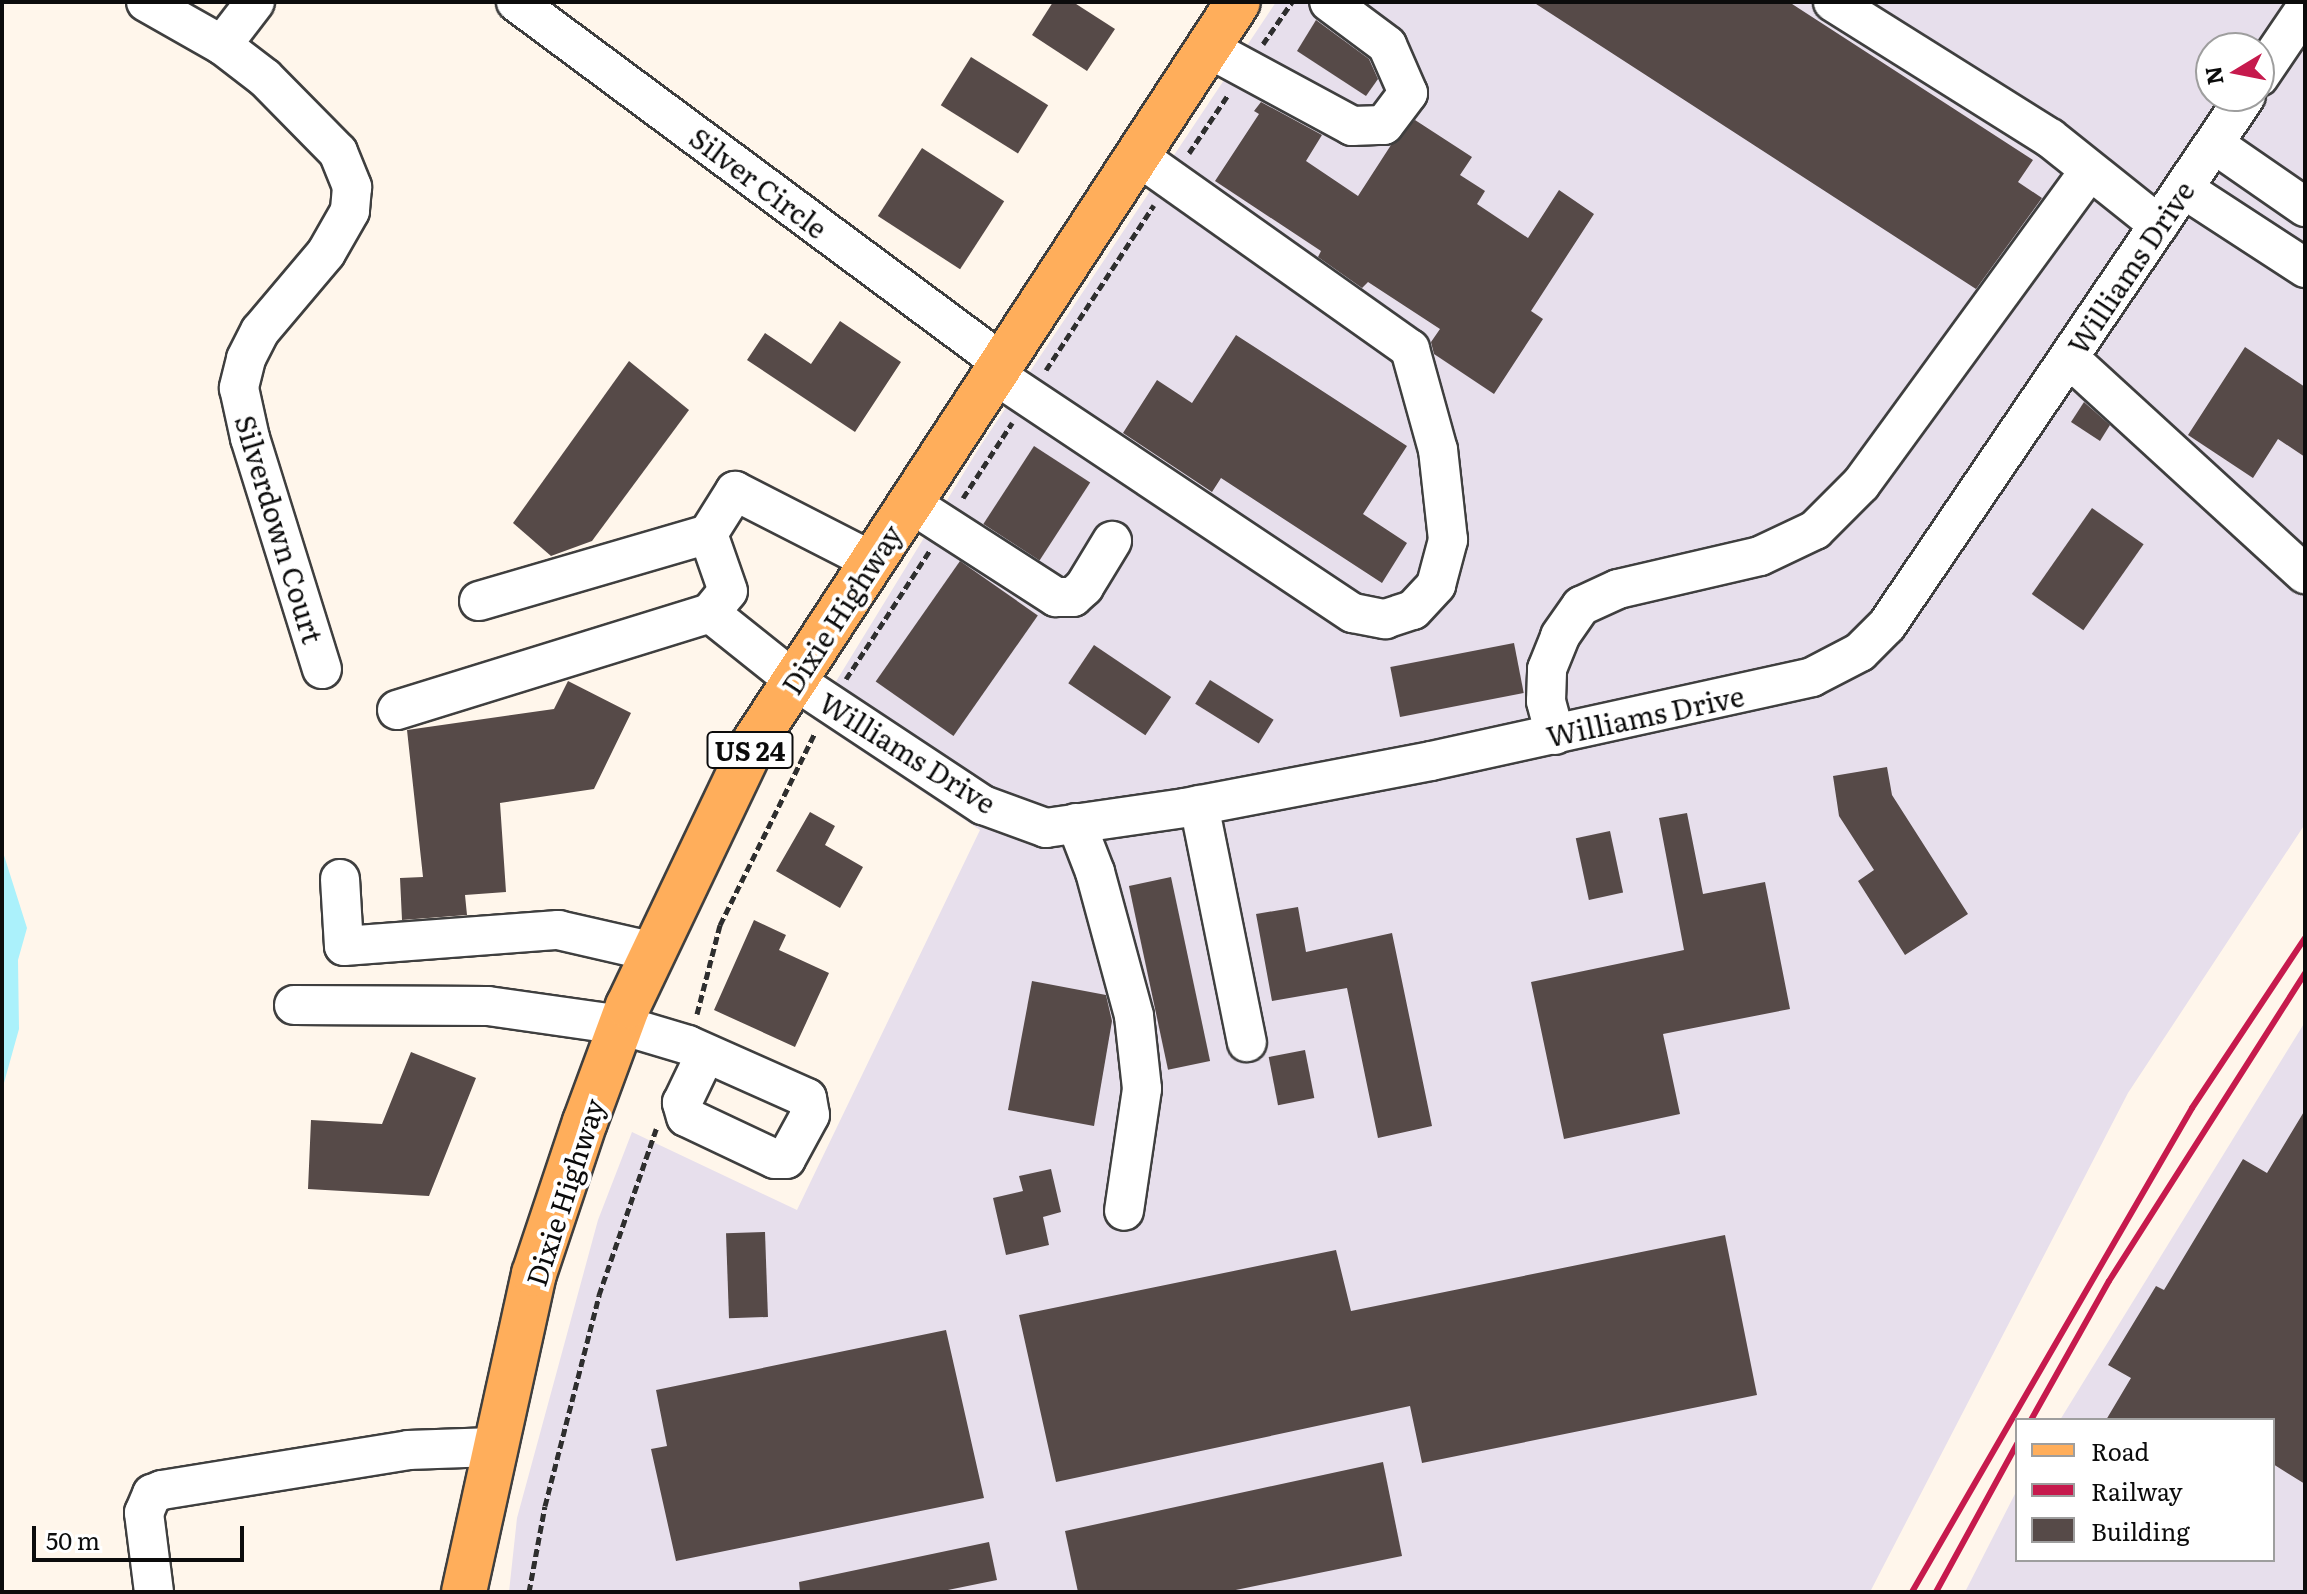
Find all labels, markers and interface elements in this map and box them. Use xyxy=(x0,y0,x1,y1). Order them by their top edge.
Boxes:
north arrow xyxy=(2195,32,2275,112)
text: N xyxy=(2195,64,2231,88)
street label: Silver Circle xyxy=(684,120,834,244)
street label: Williams Drive xyxy=(2060,174,2200,360)
street label: Silverdown Court xyxy=(229,411,331,647)
street label: Dixie Highway xyxy=(774,518,908,700)
street label: Williams Drive xyxy=(1543,678,1747,752)
street label: Williams Drive xyxy=(814,685,1002,819)
road number: US 24 xyxy=(706,728,794,772)
street label: Dixie Highway xyxy=(518,1094,610,1290)
legend xyxy=(2015,1418,2275,1562)
text: Road xyxy=(2091,1433,2149,1468)
text: Railway xyxy=(2091,1473,2183,1508)
scale bar xyxy=(36,1510,248,1560)
text: Building xyxy=(2091,1513,2190,1548)
text: 50 m xyxy=(46,1522,100,1557)

